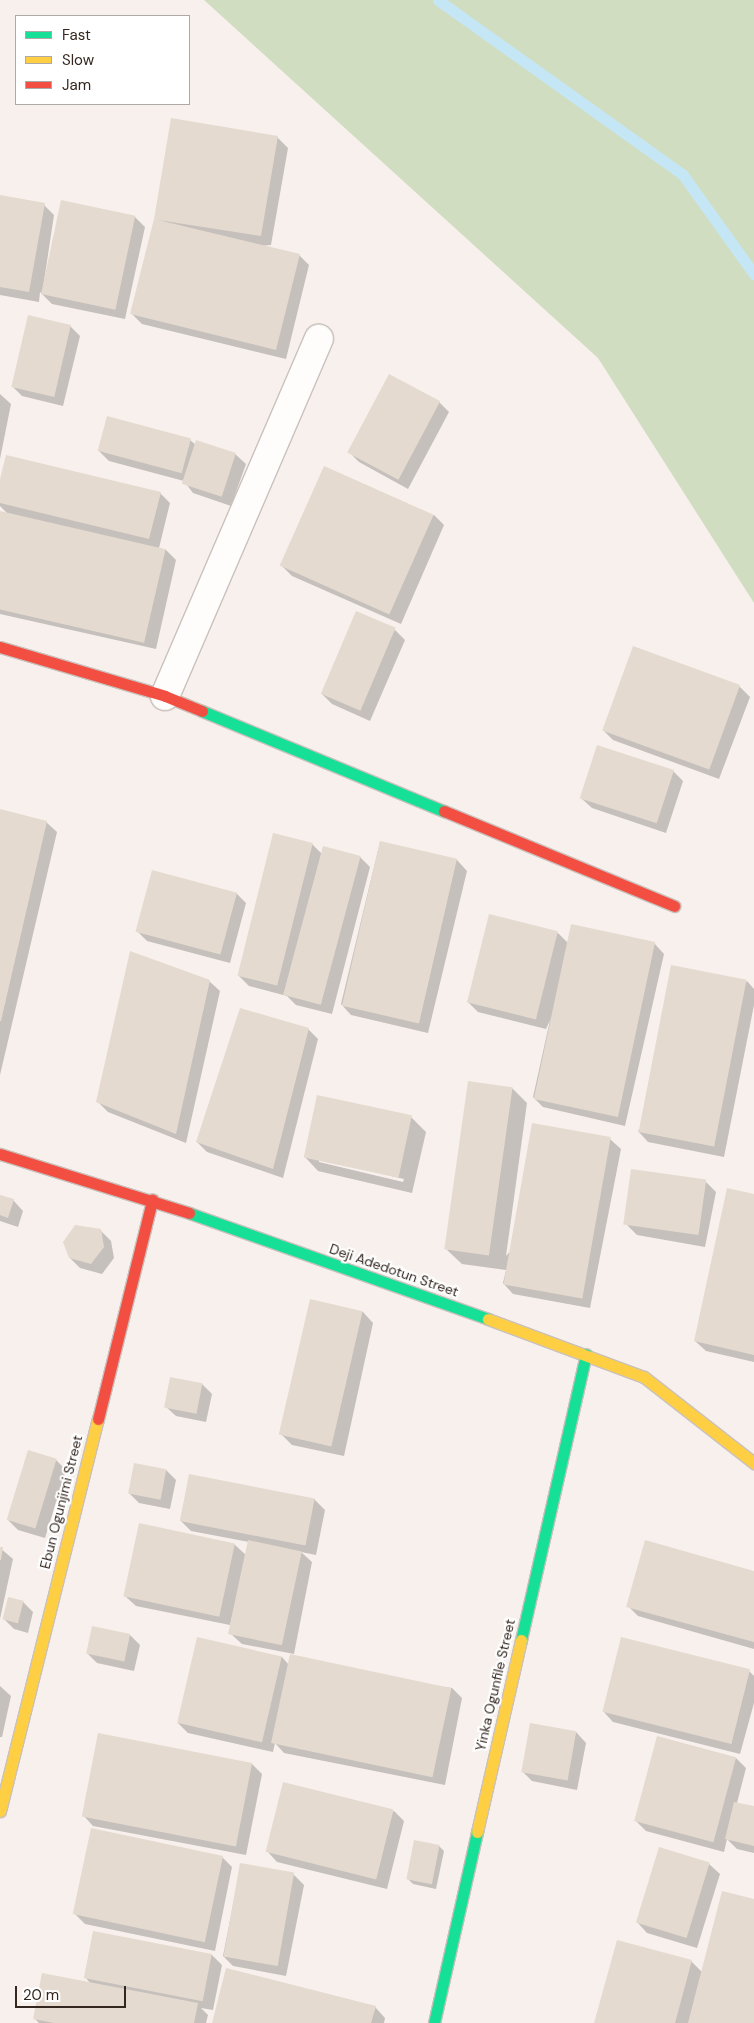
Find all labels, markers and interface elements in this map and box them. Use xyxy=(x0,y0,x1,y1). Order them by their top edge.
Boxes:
legend xyxy=(15,15,190,105)
text: Fast xyxy=(62,25,91,45)
text: Slow xyxy=(62,50,94,70)
text: Jam xyxy=(62,75,91,95)
street label: Deji Adedotun Street xyxy=(327,1240,461,1300)
street label: Ebun Ogunjimi Street xyxy=(36,1433,86,1571)
street label: Yinka Ogunfile Street xyxy=(472,1617,518,1753)
scale bar xyxy=(18,1976,129,2008)
text: 20 m xyxy=(23,1985,59,2005)

